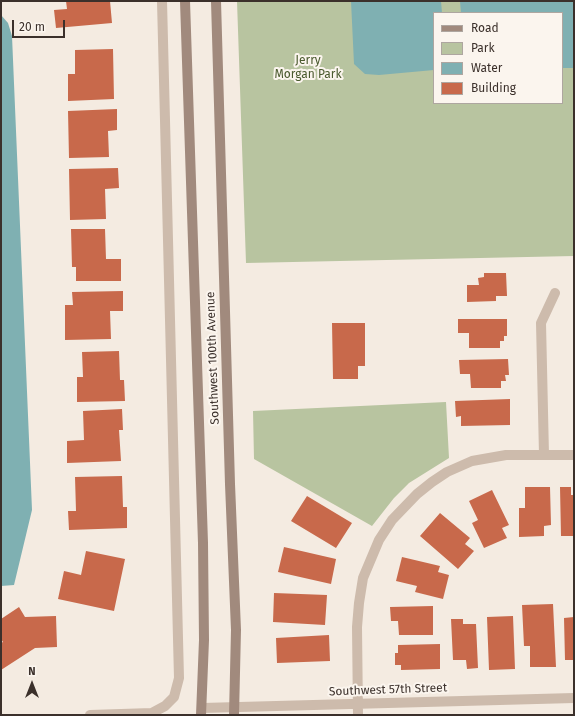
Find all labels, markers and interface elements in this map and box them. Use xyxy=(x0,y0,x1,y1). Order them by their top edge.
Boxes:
scale bar xyxy=(14,12,67,38)
legend xyxy=(433,12,563,104)
text: 20 m xyxy=(19,20,45,34)
text: Road xyxy=(471,21,499,35)
text: Park xyxy=(471,41,495,55)
park label: Jerry Morgan Park xyxy=(274,54,342,82)
text: Water xyxy=(471,61,502,75)
text: Building xyxy=(471,81,516,95)
street label: Southwest 100th Avenue xyxy=(203,291,223,425)
north arrow xyxy=(12,664,52,704)
text: N xyxy=(28,665,36,678)
street label: Southwest 57th Street xyxy=(329,681,447,699)

